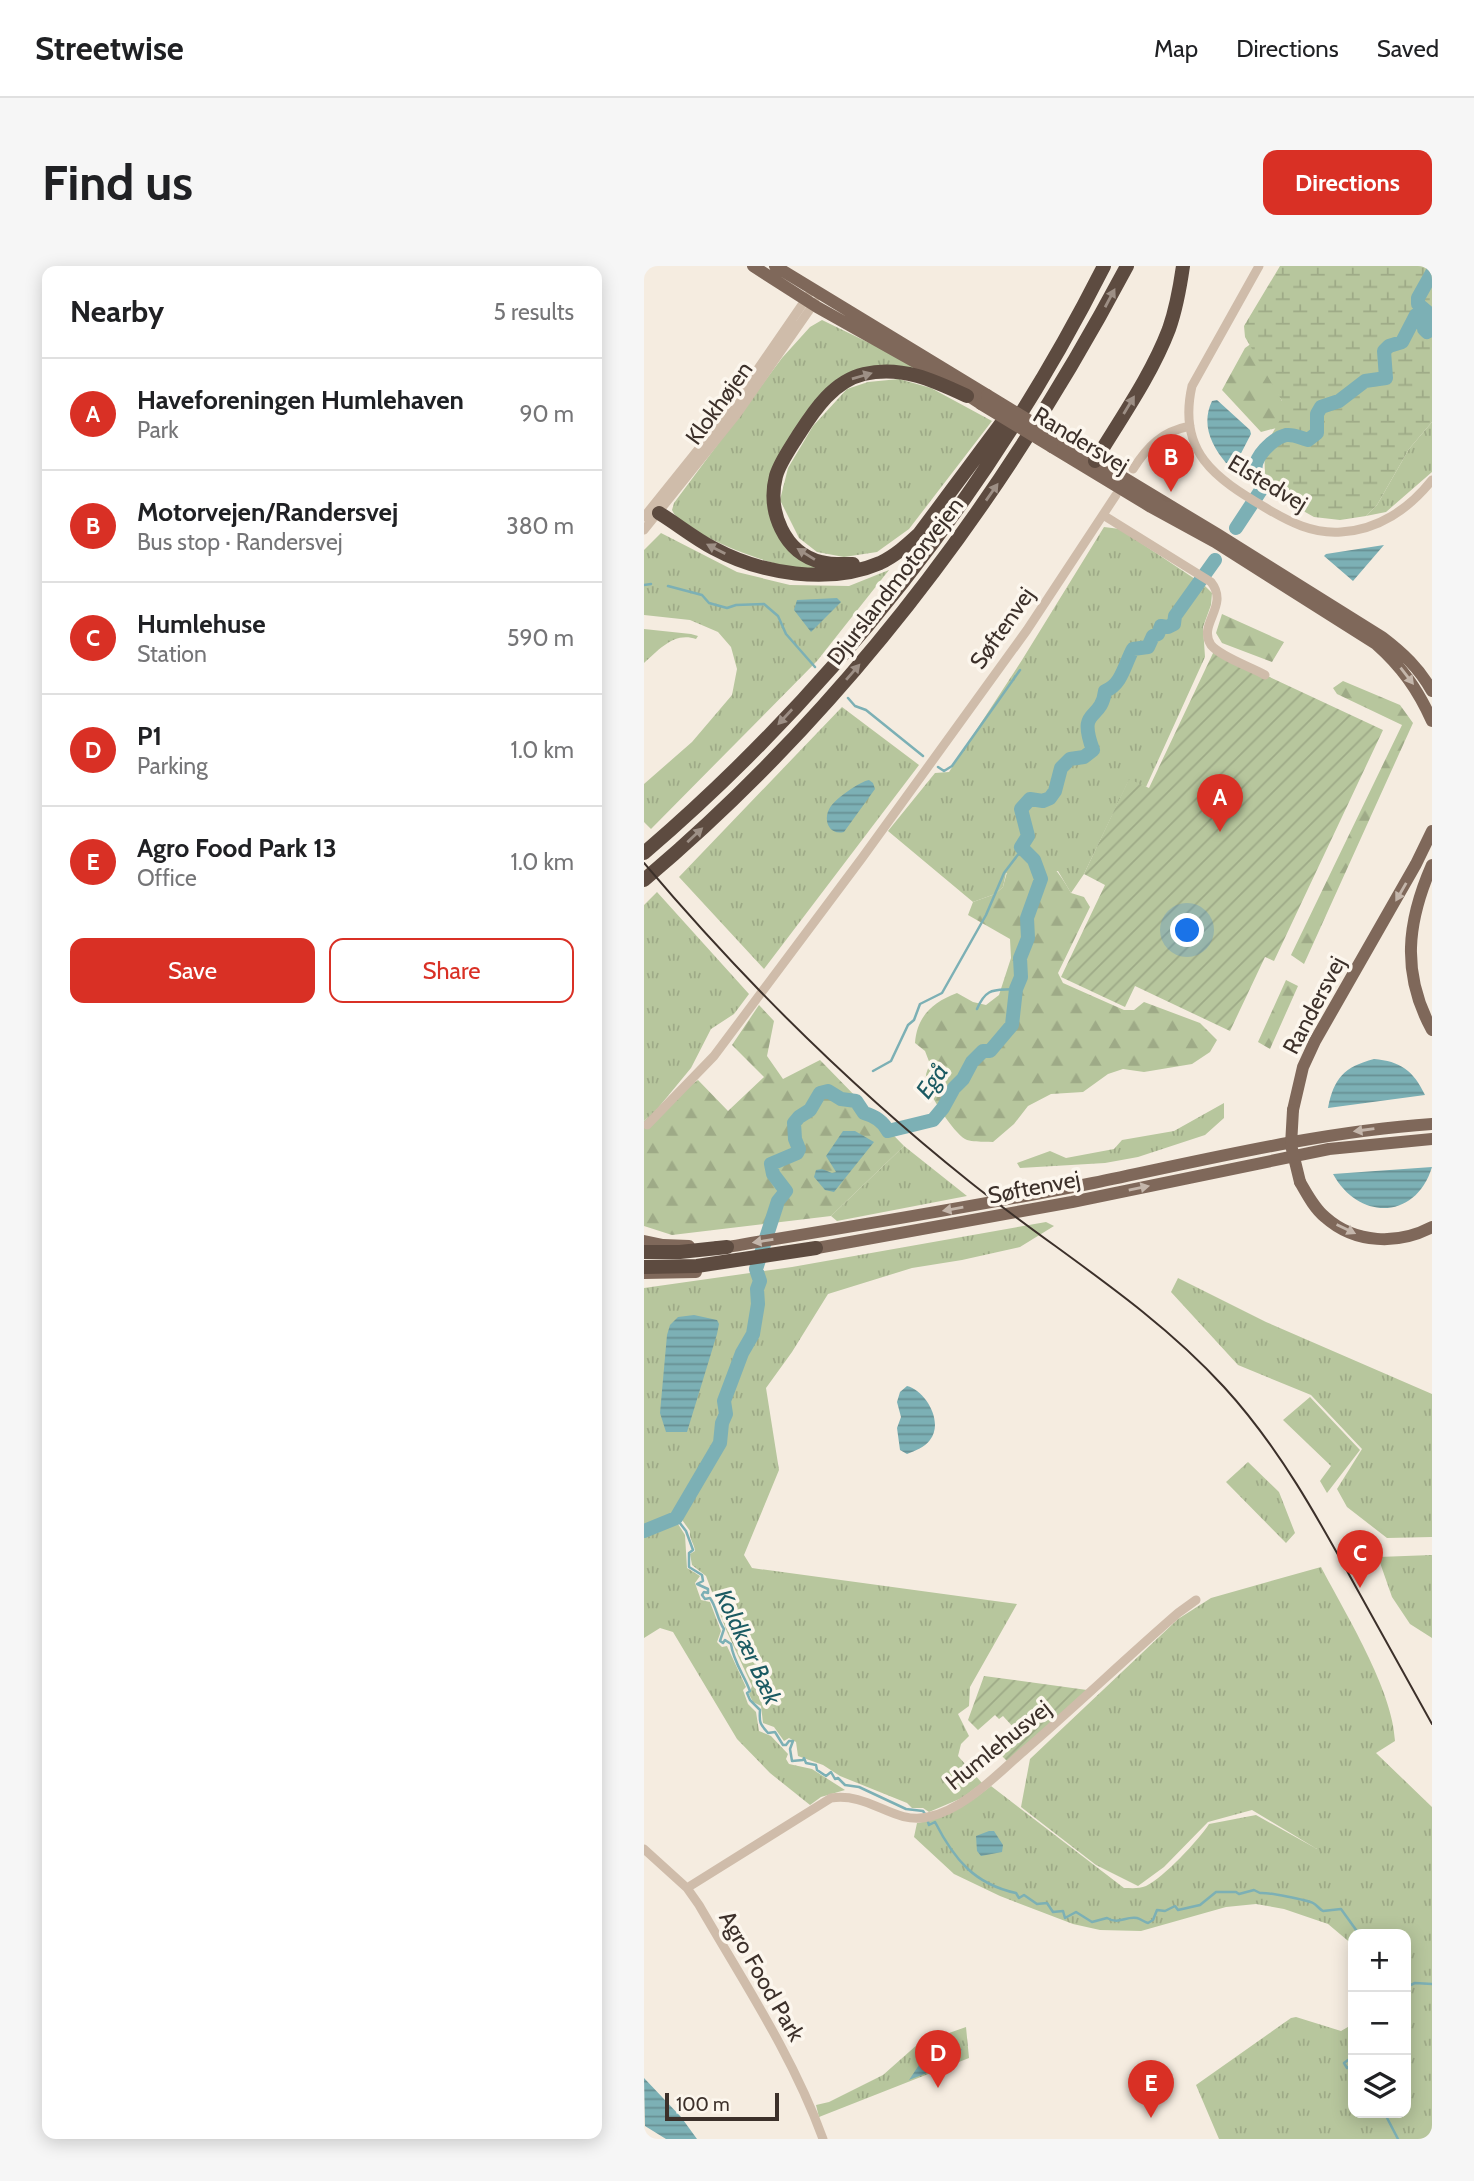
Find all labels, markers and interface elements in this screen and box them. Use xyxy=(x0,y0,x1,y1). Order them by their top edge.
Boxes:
text: Streetwise xyxy=(35,28,184,68)
text: Map xyxy=(1154,34,1198,63)
text: Directions xyxy=(1236,34,1339,63)
text: Saved xyxy=(1377,34,1439,63)
button: Directions xyxy=(1263,150,1432,215)
text: Find us xyxy=(42,153,193,212)
one-way arrow xyxy=(1104,287,1116,307)
text: Nearby xyxy=(70,293,164,330)
text: 5 results xyxy=(493,298,574,326)
street label: Klokhøjen xyxy=(679,356,759,450)
one-way arrow xyxy=(851,370,872,380)
text: Haveforeningen Humlehaven xyxy=(137,384,464,416)
one-way arrow xyxy=(1122,396,1135,415)
text: A xyxy=(86,400,100,428)
text: 90 m xyxy=(520,400,574,428)
street label: Randersvej xyxy=(1028,401,1134,479)
text: Park xyxy=(137,416,178,444)
pin: B xyxy=(1148,434,1194,492)
street label: Elstedvej xyxy=(1223,448,1313,518)
one-way arrow xyxy=(985,483,999,501)
street label: Djurslandmotorvejen xyxy=(821,492,969,670)
text: Motorvejen/Randersvej xyxy=(137,496,398,528)
text: B xyxy=(86,512,100,540)
text: 380 m xyxy=(506,512,574,540)
text: Bus stop · Randersvej xyxy=(137,528,343,556)
one-way arrow xyxy=(706,543,726,555)
one-way arrow xyxy=(797,548,816,561)
street label: Søftenvej xyxy=(964,582,1040,674)
text: Humlehuse xyxy=(137,608,266,640)
text: C xyxy=(86,624,100,652)
text: 590 m xyxy=(507,624,574,652)
text: Station xyxy=(137,640,207,668)
one-way arrow xyxy=(845,664,861,681)
one-way arrow xyxy=(1399,666,1414,684)
one-way arrow xyxy=(778,708,794,725)
text: P1 xyxy=(137,720,162,752)
text: D xyxy=(85,736,101,764)
text: 1.0 km xyxy=(510,736,574,764)
text: Parking xyxy=(137,752,208,780)
pin: A xyxy=(1197,774,1243,832)
one-way arrow xyxy=(686,827,704,843)
text: Agro Food Park 13 xyxy=(137,832,337,864)
text: E xyxy=(86,848,100,876)
text: 1.0 km xyxy=(510,848,574,876)
text: Office xyxy=(137,864,197,892)
one-way arrow xyxy=(1394,882,1407,901)
your location xyxy=(1170,913,1204,947)
button: Save xyxy=(70,938,315,1003)
button: Share xyxy=(329,938,574,1003)
street label: Randersvej xyxy=(1277,951,1351,1059)
water label: Egå xyxy=(909,1058,954,1104)
one-way arrow xyxy=(1353,1125,1375,1136)
street label: Søftenvej xyxy=(986,1164,1082,1210)
one-way arrow xyxy=(1128,1183,1150,1194)
one-way arrow xyxy=(942,1204,964,1215)
one-way arrow xyxy=(1336,1224,1356,1235)
one-way arrow xyxy=(752,1236,774,1247)
pin: C xyxy=(1337,1530,1383,1588)
water label: Koldkær Bæk xyxy=(709,1584,788,1710)
street label: Humlehusvej xyxy=(940,1694,1056,1796)
street label: Agro Food Park xyxy=(713,1906,811,2047)
map controls xyxy=(1348,1929,1411,2118)
button: + xyxy=(1348,1929,1411,1992)
button: − xyxy=(1348,1992,1411,2055)
pin: D xyxy=(915,2030,961,2088)
button: layers xyxy=(1348,2055,1411,2118)
pin: E xyxy=(1128,2060,1174,2118)
scale bar xyxy=(665,2090,779,2122)
text: 100 m xyxy=(676,2093,730,2116)

